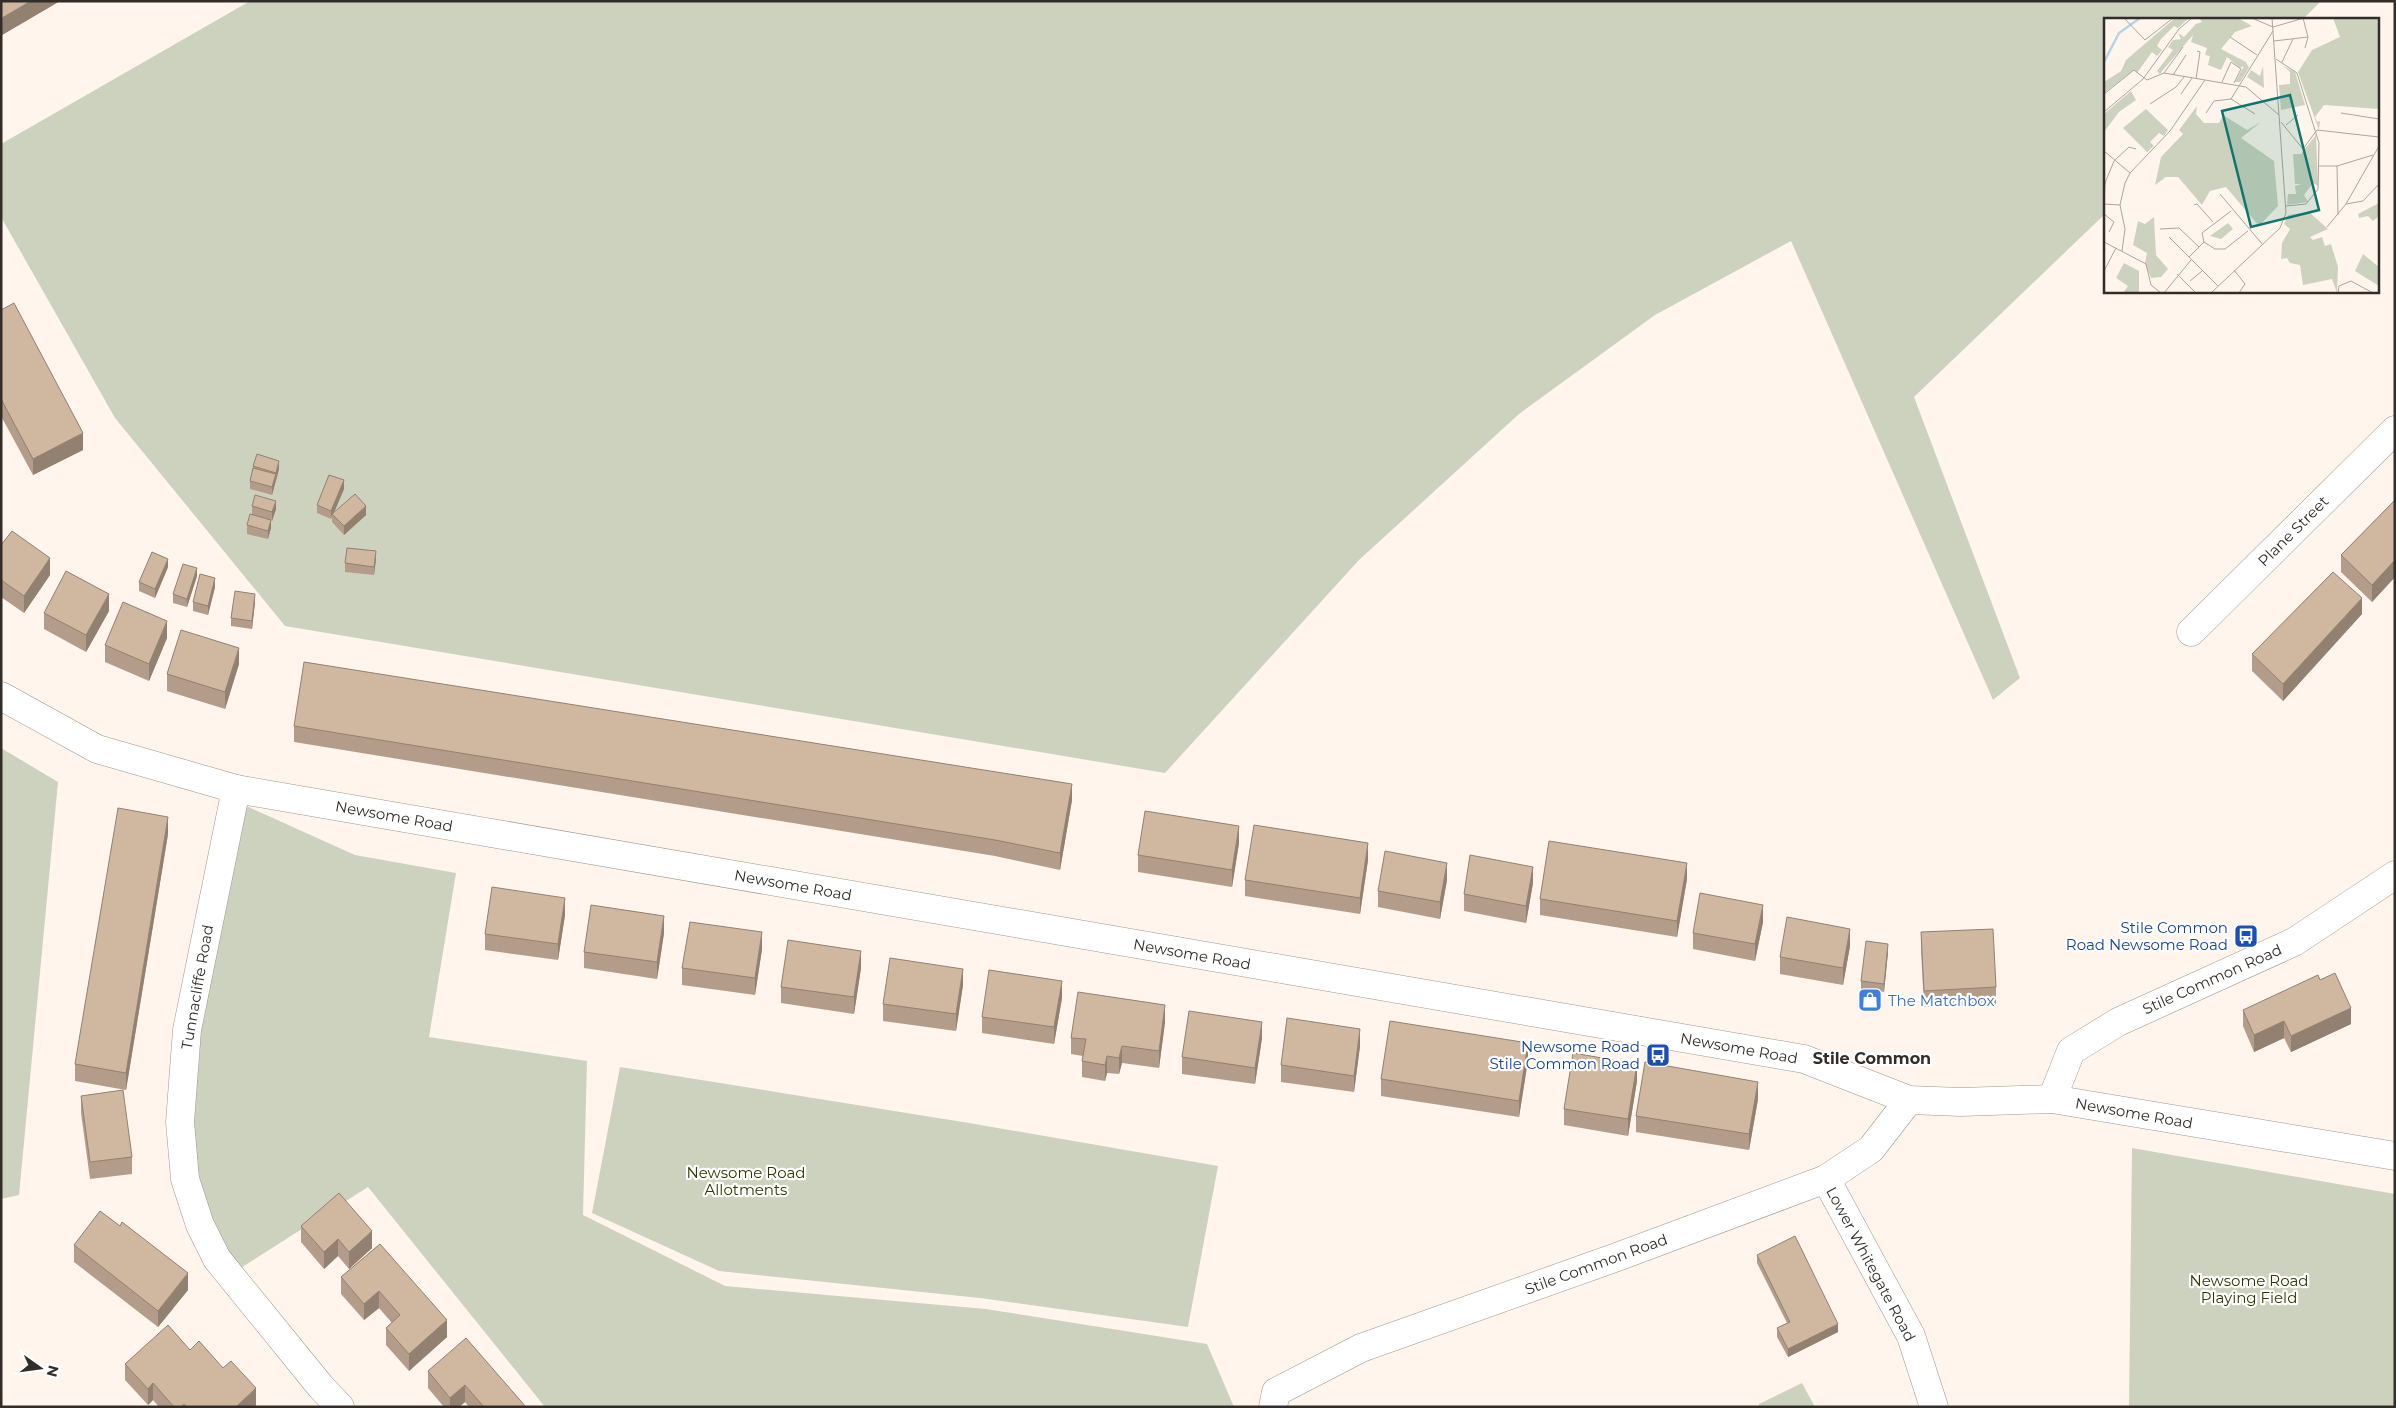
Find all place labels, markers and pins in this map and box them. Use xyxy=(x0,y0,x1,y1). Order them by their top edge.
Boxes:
place label: Stile Common Road Newsome Road xyxy=(2066,918,2228,954)
bus stop icon: Stile Common Road Newsome Road xyxy=(2233,923,2259,949)
shop icon: The Matchbox xyxy=(1857,987,1883,1013)
place label: The Matchbox xyxy=(1888,991,1995,1010)
place label: Newsome Road Stile Common Road xyxy=(1489,1037,1640,1073)
bus stop icon: Newsome Road Stile Common Road xyxy=(1645,1042,1671,1068)

